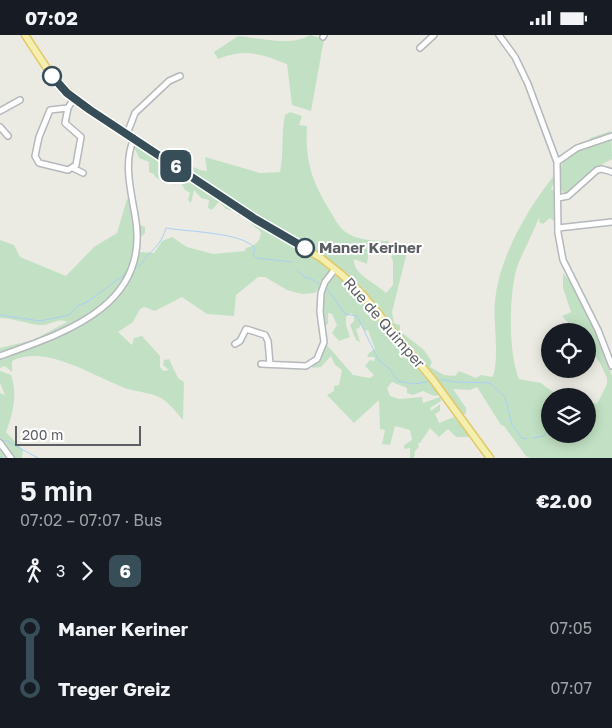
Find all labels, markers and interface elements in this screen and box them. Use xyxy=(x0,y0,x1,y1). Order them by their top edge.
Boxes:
text: 07:02 xyxy=(25,6,78,29)
unlabelled marker xyxy=(42,66,62,86)
line badge: 6 xyxy=(160,150,192,182)
text: 6 xyxy=(170,155,182,177)
marker: Maner Keriner xyxy=(295,238,315,258)
place label: Maner Keriner xyxy=(319,238,422,256)
street label: Rue de Quimper xyxy=(340,273,429,372)
map controls xyxy=(541,323,596,443)
button: locate xyxy=(541,323,596,378)
button: layers xyxy=(541,388,596,443)
scale bar xyxy=(15,423,141,446)
text: 200 m xyxy=(22,426,63,443)
text: 5 min xyxy=(20,474,93,507)
text: €2.00 xyxy=(536,489,592,512)
text: 07:02 – 07:07 · Bus xyxy=(20,510,162,530)
icon: walk xyxy=(20,557,48,585)
icon: forward xyxy=(73,557,101,585)
text: 6 xyxy=(119,560,131,582)
text: 3 xyxy=(56,561,65,581)
text: Maner Keriner xyxy=(58,617,188,640)
text: 07:05 xyxy=(550,618,592,638)
text: Treger Greiz xyxy=(58,677,170,700)
text: 07:07 xyxy=(550,678,592,698)

